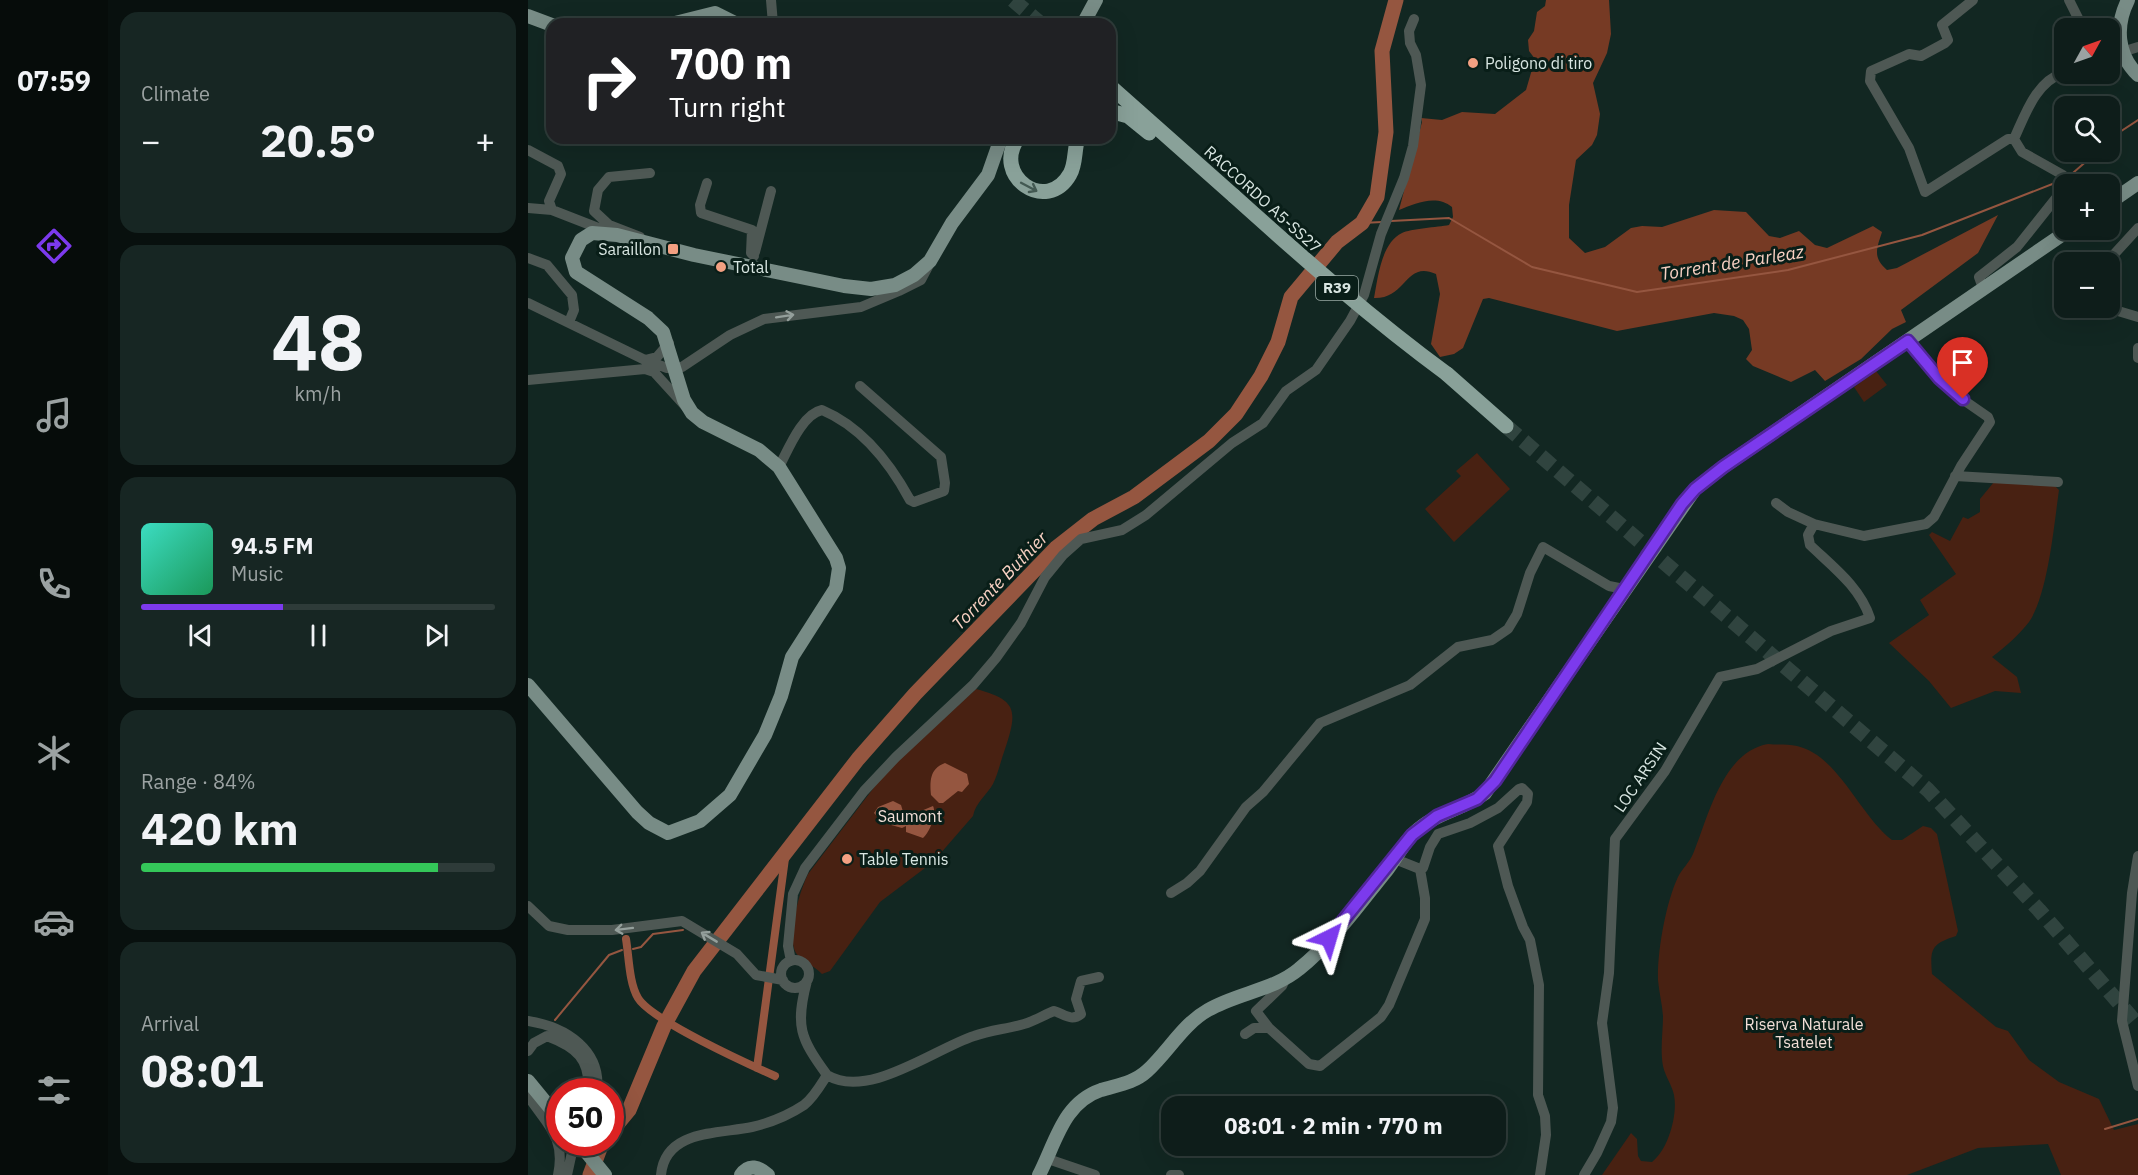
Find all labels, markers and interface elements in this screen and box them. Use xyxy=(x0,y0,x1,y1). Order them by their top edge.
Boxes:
north arrow xyxy=(2054,18,2120,84)
map controls xyxy=(2054,18,2120,318)
text: 700 m xyxy=(669,36,792,91)
icon: right xyxy=(570,42,648,120)
place label: Poligono di tiro xyxy=(1485,53,1592,73)
marker: Poligono di tiro xyxy=(1466,56,1480,70)
text: 07:59 xyxy=(17,63,91,98)
text: Climate xyxy=(141,80,210,107)
text: Turn right xyxy=(669,89,786,124)
button: search xyxy=(2054,96,2120,162)
text: 20.5° xyxy=(260,111,376,169)
text: − xyxy=(141,119,161,162)
text: + xyxy=(475,119,495,162)
street label: RACCORDO A5-SS27 xyxy=(1200,141,1326,257)
button: + xyxy=(2054,174,2120,240)
one-way arrow xyxy=(1020,181,1038,193)
icon: directions xyxy=(33,225,75,267)
place label: Saraillon xyxy=(598,239,661,259)
water label: Torrent de Parleaz xyxy=(1659,240,1806,285)
marker: Saraillon xyxy=(666,242,680,256)
button: − xyxy=(2054,252,2120,318)
place label: Total xyxy=(733,257,769,277)
marker: Total xyxy=(714,260,728,274)
road number: R39 xyxy=(1316,276,1358,300)
text: 48 xyxy=(271,290,365,391)
one-way arrow xyxy=(775,310,795,321)
pin xyxy=(1937,337,1988,399)
icon: arrive xyxy=(1946,346,1979,379)
text: km/h xyxy=(294,380,342,407)
icon: music xyxy=(33,394,75,436)
water label: Torrente Buthier xyxy=(947,526,1053,635)
text: 94.5 FM xyxy=(231,531,314,560)
text: Music xyxy=(231,560,283,587)
icon: phone xyxy=(33,563,75,605)
icon: previous xyxy=(184,619,217,652)
icon: pause xyxy=(302,619,335,652)
icon: next xyxy=(420,619,453,652)
icon: climate xyxy=(33,732,75,774)
street label: LOC ARSIN xyxy=(1609,738,1671,816)
text: Range · 84% xyxy=(141,768,256,795)
text: 420 km xyxy=(141,799,299,857)
park label: Saumont xyxy=(878,806,942,826)
place label: Table Tennis xyxy=(859,849,949,869)
marker: Table Tennis xyxy=(840,852,854,866)
icon: car xyxy=(33,901,75,943)
position arrow xyxy=(1297,906,1361,970)
one-way arrow xyxy=(615,923,634,934)
one-way arrow xyxy=(701,931,718,943)
text: Arrival xyxy=(141,1010,199,1037)
park label: Riserva Naturale Tsatelet xyxy=(1745,1014,1864,1052)
text: 08:01 xyxy=(141,1041,264,1099)
icon: filters xyxy=(33,1069,75,1111)
speed limit sign: 50 xyxy=(546,1078,624,1156)
text: 08:01 · 2 min · 770 m xyxy=(1224,1111,1443,1140)

